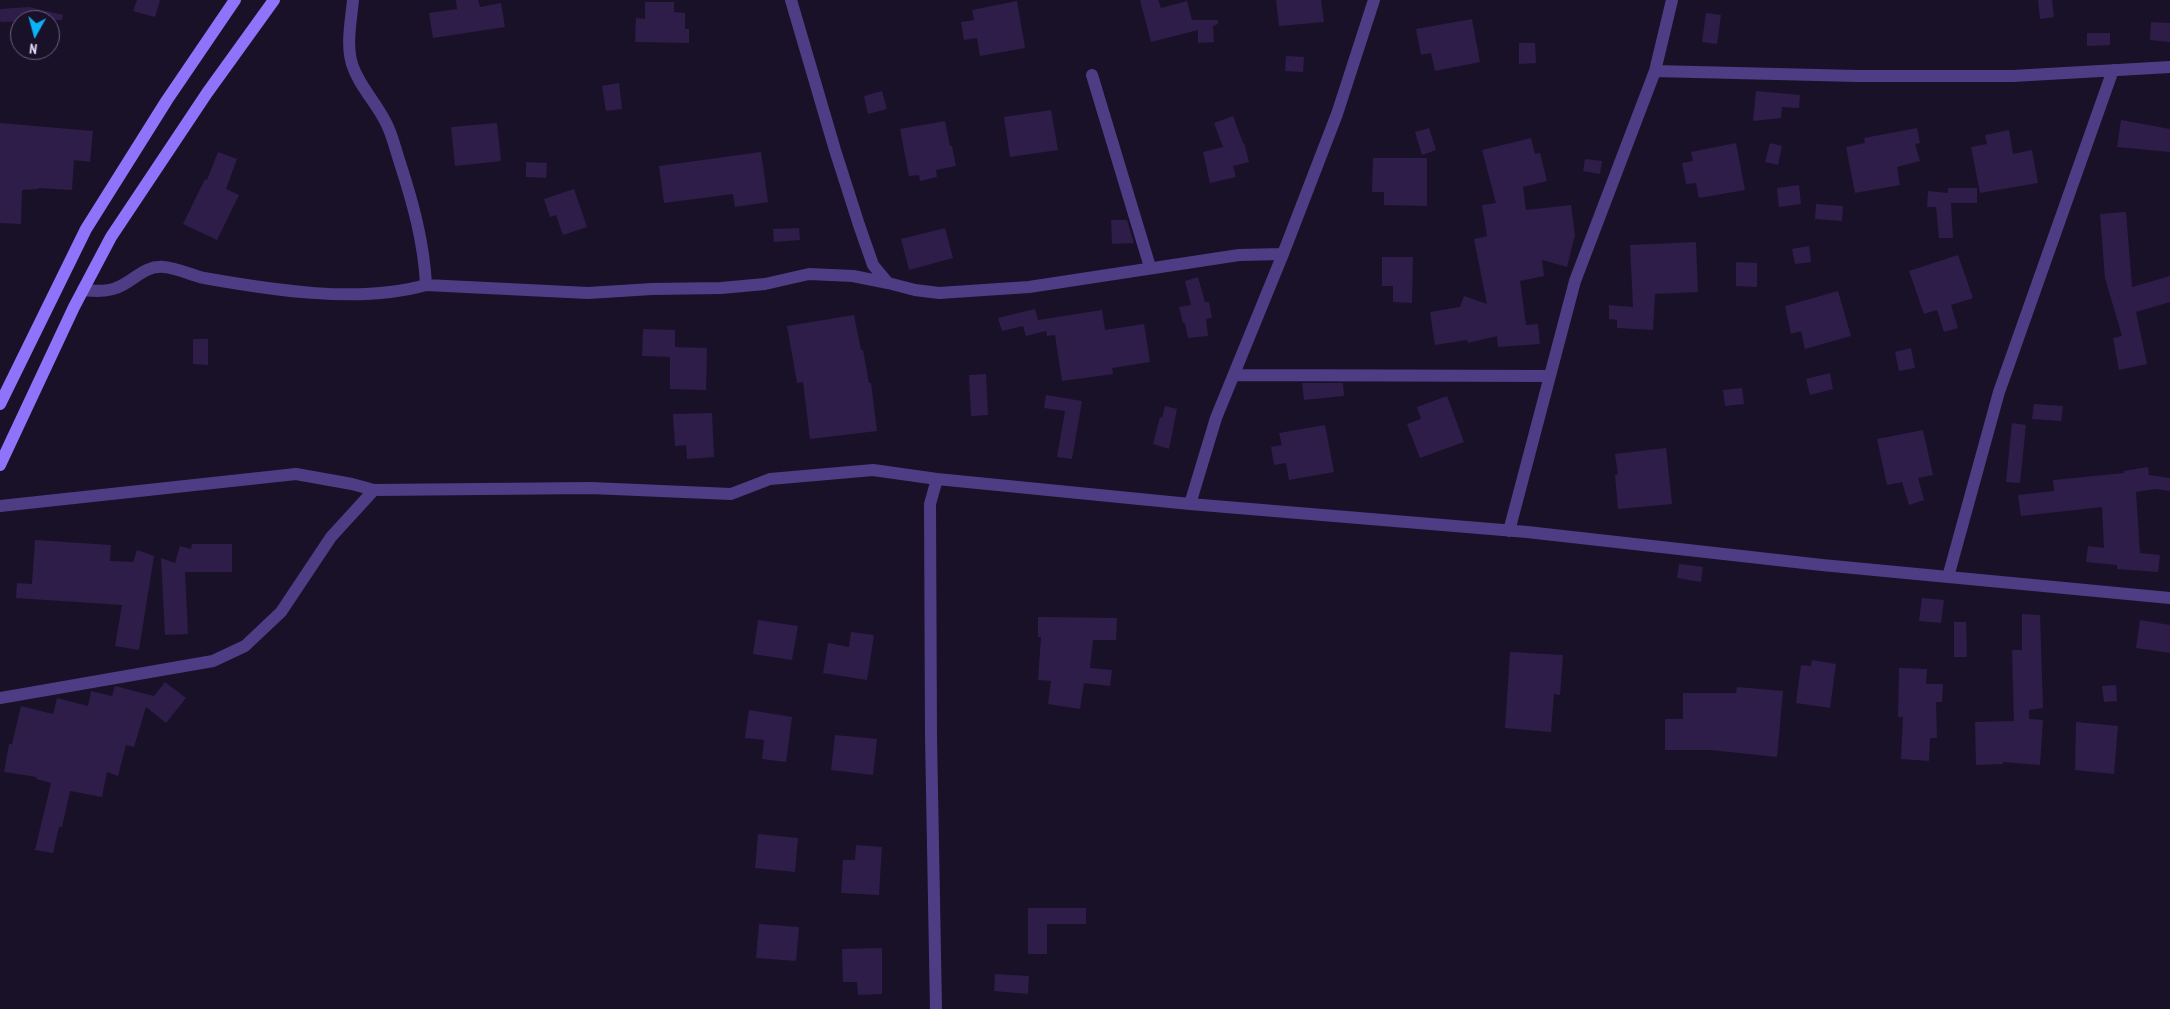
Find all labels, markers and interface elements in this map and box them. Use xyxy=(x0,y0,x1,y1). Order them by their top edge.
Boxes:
north arrow xyxy=(10,10,60,60)
text: N xyxy=(28,40,38,58)

